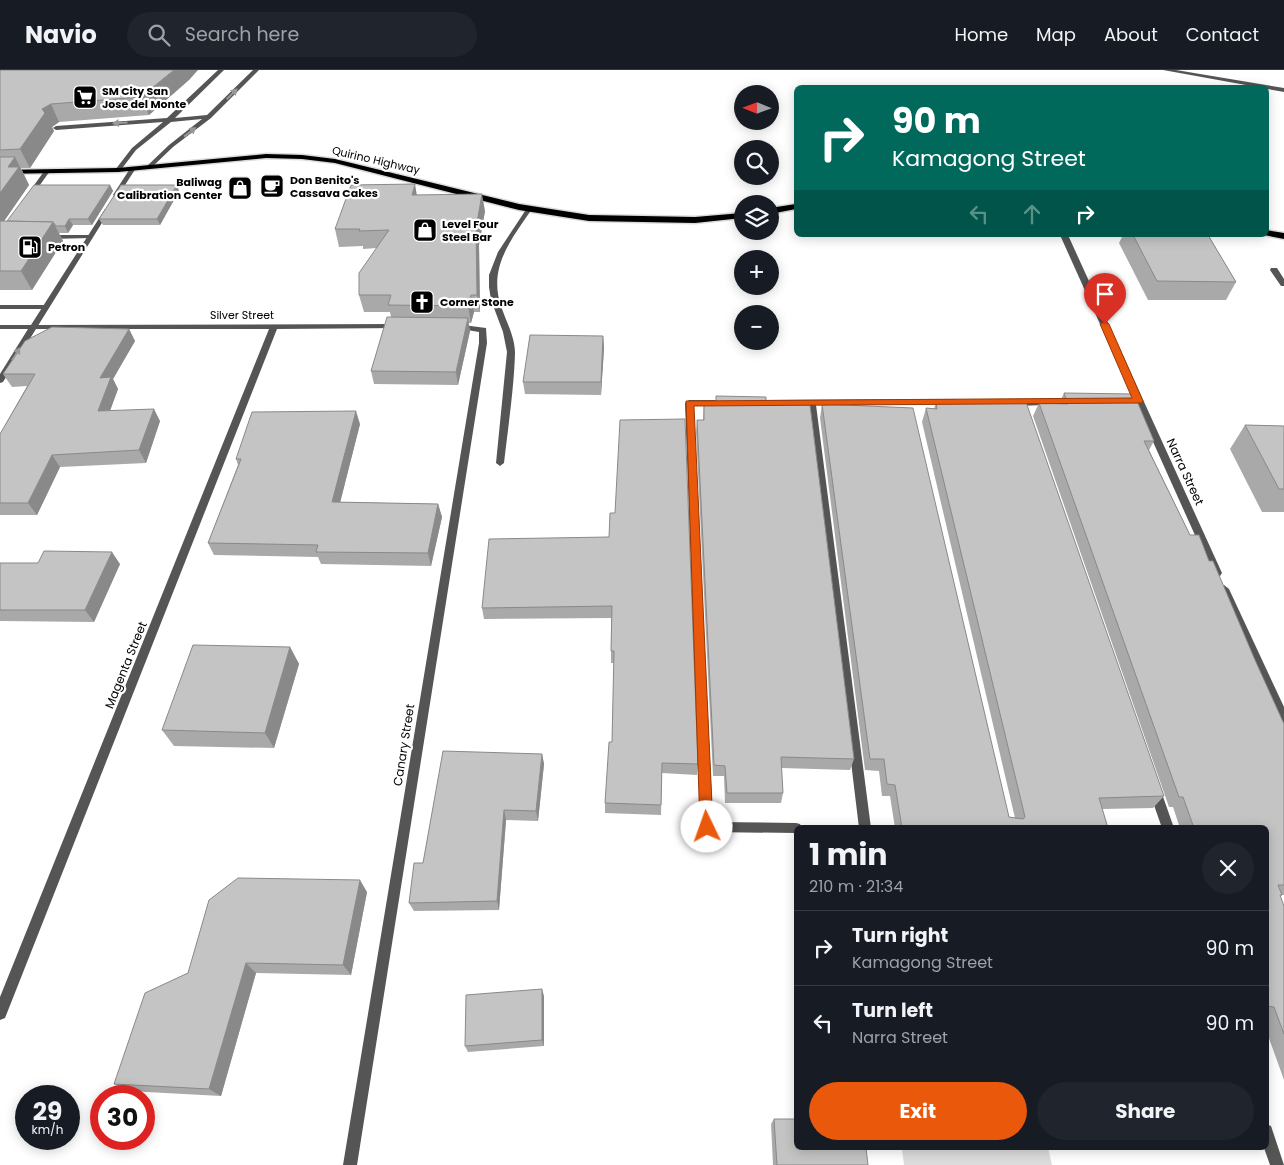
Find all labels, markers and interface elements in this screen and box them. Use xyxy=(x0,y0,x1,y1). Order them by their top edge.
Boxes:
search box xyxy=(127,12,477,57)
text: Navio xyxy=(25,18,97,51)
icon: search xyxy=(145,21,173,49)
text: Search here xyxy=(185,21,299,48)
text: Home xyxy=(954,22,1008,47)
text: Map xyxy=(1036,22,1076,47)
text: About xyxy=(1104,22,1158,47)
text: Contact xyxy=(1186,22,1259,47)
place label: SM City San Jose del Monte xyxy=(102,83,186,112)
supermarket icon: SM City San Jose del Monte xyxy=(72,84,98,110)
north arrow xyxy=(734,85,779,130)
map controls xyxy=(734,85,779,350)
one-way arrow xyxy=(226,88,238,100)
text: 90 m xyxy=(892,96,981,145)
icon: right xyxy=(809,105,874,170)
one-way arrow xyxy=(112,119,128,127)
one-way arrow xyxy=(183,126,196,137)
button: search xyxy=(734,140,779,185)
street label: Quirino Highway xyxy=(331,142,422,178)
text: Kamagong Street xyxy=(892,143,1086,174)
place label: Don Benito's Cassava Cakes xyxy=(290,172,378,201)
cafe icon: Don Benito's Cassava Cakes xyxy=(259,173,285,199)
place label: Baliwag Calibration Center xyxy=(117,174,222,203)
shop icon: Baliwag Calibration Center xyxy=(227,175,253,201)
button: layers xyxy=(734,195,779,240)
icon: left xyxy=(965,200,993,228)
icon: ahead xyxy=(1018,200,1046,228)
icon: right xyxy=(1071,200,1099,228)
place label: Level Four Steel Bar xyxy=(442,216,499,245)
shop icon: Level Four Steel Bar xyxy=(412,217,438,243)
fuel station icon: Petron xyxy=(17,234,43,260)
place label: Petron xyxy=(48,239,85,255)
button: + xyxy=(734,250,779,295)
pin xyxy=(1084,273,1126,324)
icon: arrive xyxy=(1091,280,1119,308)
church icon: Corner Stone xyxy=(409,289,435,315)
place label: Corner Stone xyxy=(440,294,514,310)
button: − xyxy=(734,305,779,350)
street label: Silver Street xyxy=(210,307,274,323)
one-way arrow xyxy=(12,347,21,360)
street label: Narra Street xyxy=(1163,436,1208,508)
street label: Magenta Street xyxy=(100,619,151,711)
street label: Canary Street xyxy=(389,703,418,787)
position arrow xyxy=(680,800,732,852)
text: 1 min xyxy=(809,833,887,876)
button: close xyxy=(1202,842,1254,894)
text: 210 m · 21:34 xyxy=(809,875,903,898)
text: Turn right xyxy=(852,922,948,949)
icon: right xyxy=(809,934,837,962)
text: 90 m xyxy=(1205,935,1254,962)
text: Kamagong Street xyxy=(852,951,993,974)
text: Turn left xyxy=(852,997,933,1024)
icon: left xyxy=(809,1009,837,1037)
text: 90 m xyxy=(1205,1010,1254,1037)
text: Narra Street xyxy=(852,1026,948,1049)
button: Exit xyxy=(809,1082,1027,1140)
button: Share xyxy=(1037,1082,1254,1140)
speed limit sign: 30 xyxy=(90,1085,155,1150)
text: 29 xyxy=(33,1094,62,1129)
text: km/h xyxy=(32,1121,63,1138)

